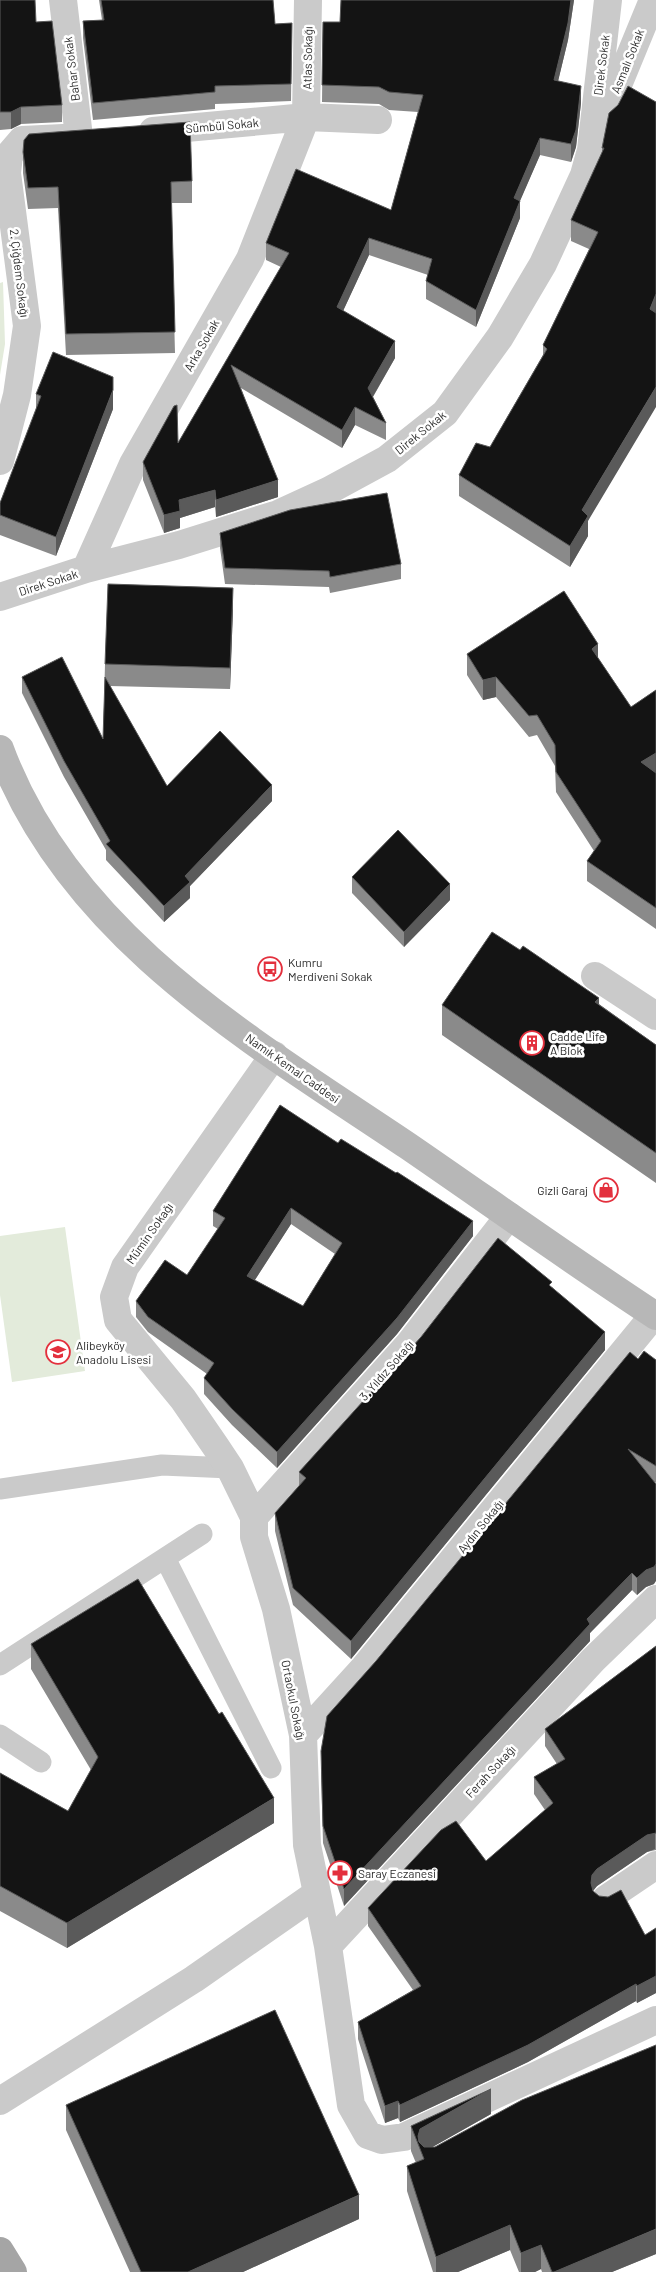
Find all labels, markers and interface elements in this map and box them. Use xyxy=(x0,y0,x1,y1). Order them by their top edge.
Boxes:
street label: Atlas Sokağı xyxy=(299,26,315,90)
street label: Asmalı Sokak xyxy=(608,27,646,95)
street label: Direk Sokak xyxy=(590,34,612,96)
street label: Bahar Sokak xyxy=(60,36,82,102)
street label: Sümbül Sokak xyxy=(185,115,259,135)
street label: 2. Çiğdem Sokağı xyxy=(8,228,32,318)
street label: Arka Sokak xyxy=(181,317,221,373)
street label: Direk Sokak xyxy=(392,407,448,457)
street label: Direk Sokak xyxy=(17,566,79,598)
place label: Kumru Merdiveni Sokak xyxy=(288,955,372,983)
bus stop icon: Kumru Merdiveni Sokak xyxy=(257,956,283,982)
place label: Cadde Life A Blok xyxy=(550,1029,605,1057)
street label: Namık Kemal Caddesi xyxy=(243,1030,343,1106)
building icon: Cadde Life A Blok xyxy=(519,1030,545,1056)
shop icon: Gizli Garaj xyxy=(593,1177,619,1203)
place label: Gizli Garaj xyxy=(537,1183,588,1197)
street label: Mümin Sokağı xyxy=(123,1200,175,1266)
street label: 3. Yıldız Sokağı xyxy=(356,1337,416,1403)
place label: Alibeyköy Anadolu Lisesi xyxy=(76,1338,151,1366)
school or university icon: Alibeyköy Anadolu Lisesi xyxy=(45,1339,71,1365)
street label: Aydın Sokağı xyxy=(454,1496,506,1556)
street label: Ortaokul Sokağı xyxy=(279,1659,309,1741)
street label: Ferah Sokağı xyxy=(462,1742,518,1800)
pharmacy icon: Saray Eczanesi xyxy=(327,1860,353,1886)
place label: Saray Eczanesi xyxy=(358,1866,436,1880)

